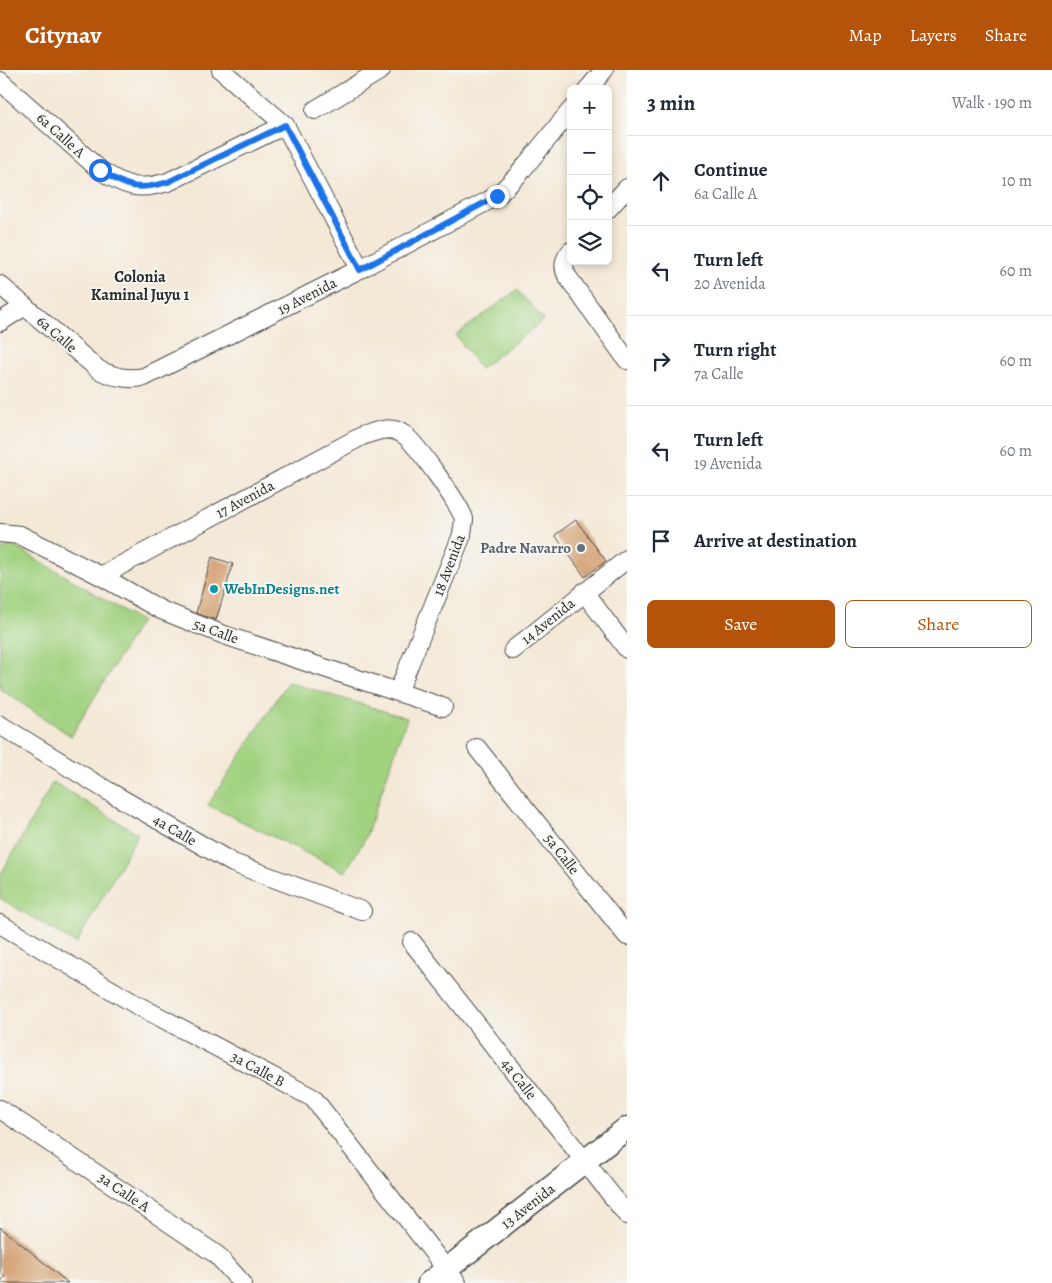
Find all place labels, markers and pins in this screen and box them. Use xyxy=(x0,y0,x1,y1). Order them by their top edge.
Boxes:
place label: Padre Navarro xyxy=(480,538,571,558)
marker: Padre Navarro xyxy=(575,542,587,554)
place label: WebInDesigns.net xyxy=(223,579,339,599)
marker: WebInDesigns.net xyxy=(208,583,220,595)

